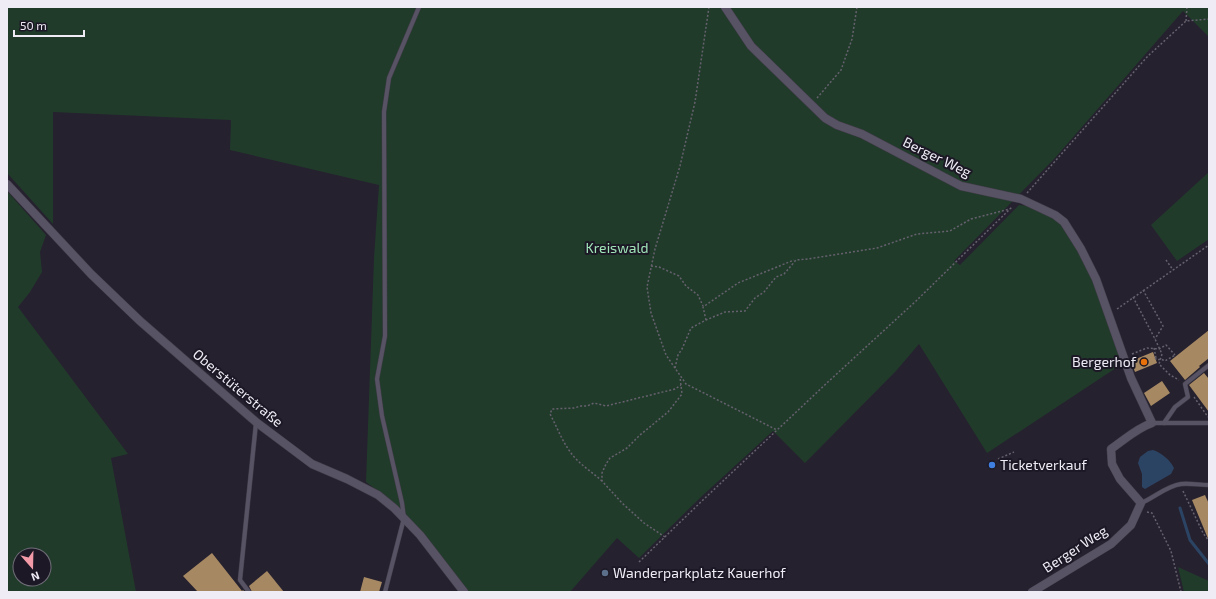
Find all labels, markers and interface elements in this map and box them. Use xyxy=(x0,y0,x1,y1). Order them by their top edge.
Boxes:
scale bar xyxy=(14,12,84,38)
text: 50 m xyxy=(20,18,47,32)
street label: Berger Weg xyxy=(900,133,974,180)
park label: Kreiswald xyxy=(585,239,649,256)
street label: Oberstüterstraße xyxy=(190,345,287,430)
place label: Bergerhof xyxy=(1072,353,1137,370)
marker: Bergerhof xyxy=(1139,357,1149,367)
place label: Ticketverkauf xyxy=(1000,456,1087,473)
marker: Ticketverkauf xyxy=(987,460,997,470)
street label: Berger Weg xyxy=(1039,521,1110,576)
north arrow xyxy=(12,547,52,587)
place label: Wanderparkplatz Kauerhof xyxy=(613,564,786,581)
marker: Wanderparkplatz Kauerhof xyxy=(600,568,610,578)
text: N xyxy=(30,569,42,584)

